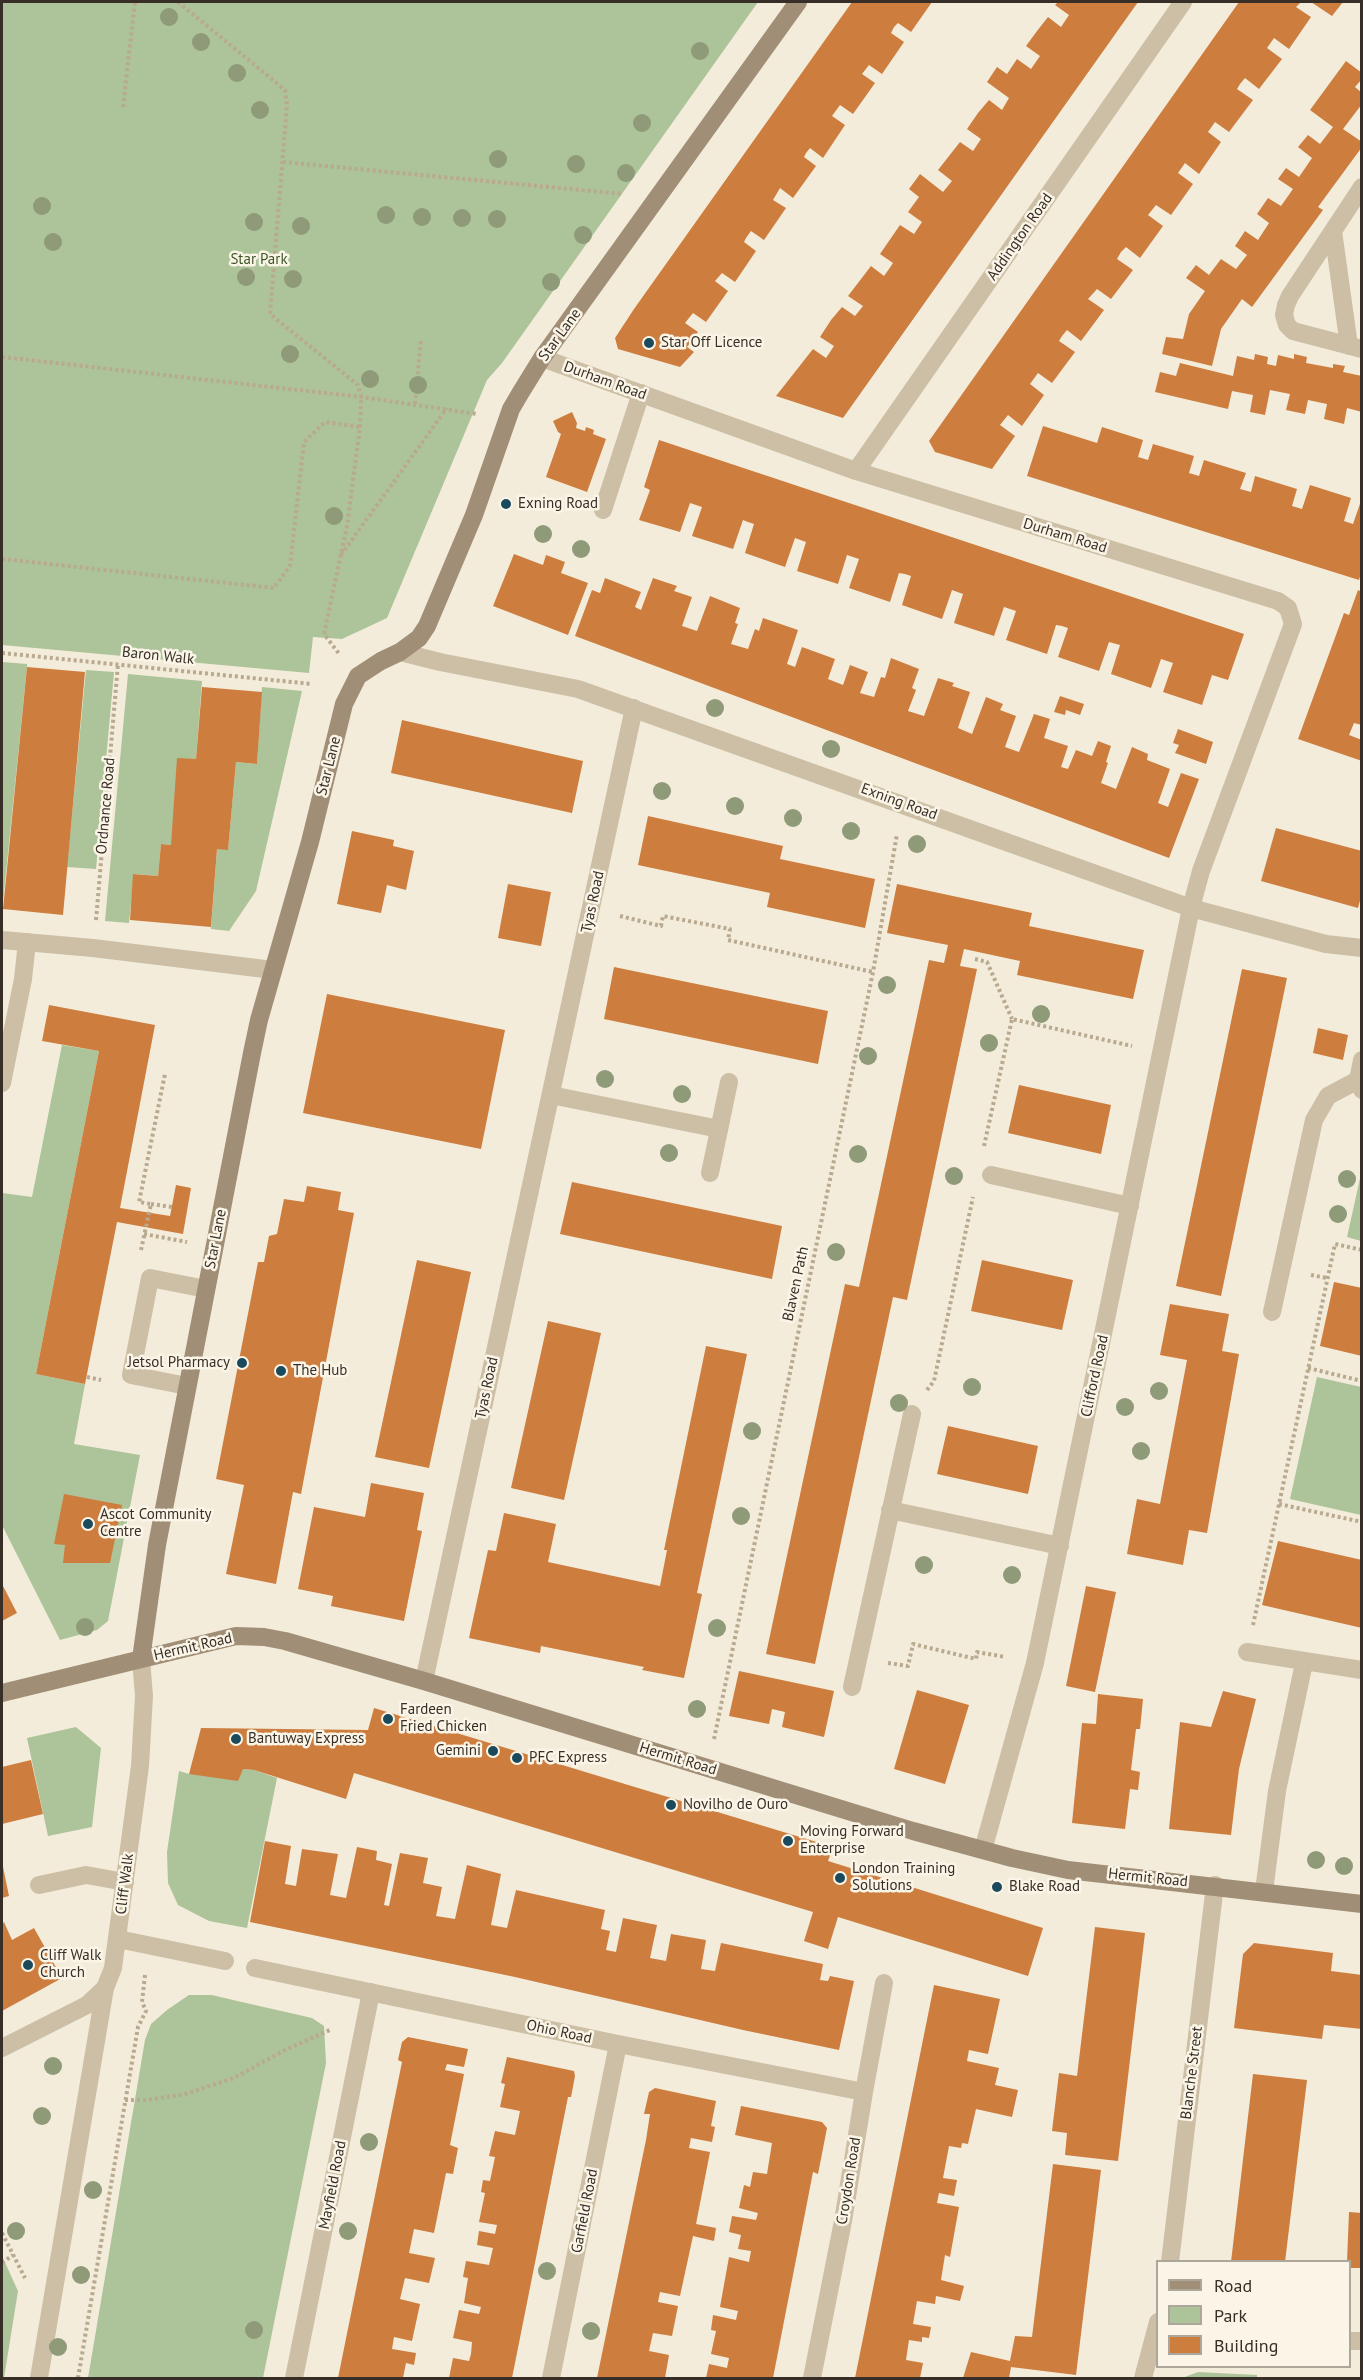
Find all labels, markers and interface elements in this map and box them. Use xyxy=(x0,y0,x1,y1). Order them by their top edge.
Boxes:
street label: Addington Road xyxy=(983,190,1057,284)
park label: Star Park xyxy=(230,251,288,269)
street label: Star Lane xyxy=(535,305,585,365)
place label: Star Off Licence xyxy=(661,334,762,352)
marker: Star Off Licence xyxy=(642,336,656,350)
street label: Durham Road xyxy=(561,358,649,404)
place label: Exning Road xyxy=(518,495,598,513)
marker: Exning Road xyxy=(499,497,513,511)
street label: Durham Road xyxy=(1021,515,1109,557)
street label: Baron Walk xyxy=(121,643,195,669)
street label: Star Lane xyxy=(313,735,345,797)
street label: Ordnance Road xyxy=(93,757,119,855)
street label: Exning Road xyxy=(858,780,940,824)
street label: Tyas Road xyxy=(578,869,608,935)
street label: Star Lane xyxy=(201,1208,231,1270)
street label: Blaven Path xyxy=(779,1245,813,1323)
street label: Clifford Road xyxy=(1078,1333,1112,1419)
place label: Jetsol Pharmacy xyxy=(128,1354,230,1372)
street label: Tyas Road xyxy=(472,1355,502,1421)
marker: Jetsol Pharmacy xyxy=(235,1356,249,1370)
place label: The Hub xyxy=(293,1362,347,1380)
marker: The Hub xyxy=(274,1364,288,1378)
place label: Ascot Community Centre xyxy=(100,1506,211,1541)
marker: Ascot Community Centre xyxy=(81,1517,95,1531)
street label: Hermit Road xyxy=(152,1629,234,1665)
place label: Fardeen Fried Chicken xyxy=(400,1701,487,1736)
marker: Fardeen Fried Chicken xyxy=(381,1712,395,1726)
place label: Bantuway Express xyxy=(248,1730,364,1748)
marker: Bantuway Express xyxy=(229,1732,243,1746)
street label: Hermit Road xyxy=(637,1739,719,1779)
place label: Gemini xyxy=(436,1742,481,1760)
marker: Gemini xyxy=(486,1744,500,1758)
place label: PFC Express xyxy=(529,1749,607,1767)
marker: PFC Express xyxy=(510,1751,524,1765)
place label: Novilho de Ouro xyxy=(683,1796,788,1814)
marker: Novilho de Ouro xyxy=(664,1798,678,1812)
place label: Moving Forward Enterprise xyxy=(800,1823,904,1858)
marker: Moving Forward Enterprise xyxy=(781,1834,795,1848)
street label: Cliff Walk xyxy=(112,1852,138,1916)
place label: London Training Solutions xyxy=(852,1860,955,1895)
street label: Hermit Road xyxy=(1107,1865,1189,1891)
marker: London Training Solutions xyxy=(833,1871,847,1885)
place label: Blake Road xyxy=(1009,1878,1080,1896)
marker: Blake Road xyxy=(990,1880,1004,1894)
place label: Cliff Walk Church xyxy=(40,1947,101,1982)
marker: Cliff Walk Church xyxy=(21,1958,35,1972)
street label: Ohio Road xyxy=(525,2016,593,2048)
street label: Blanche Street xyxy=(1177,2025,1207,2121)
street label: Croydon Road xyxy=(833,2136,865,2226)
street label: Mayfield Road xyxy=(316,2139,350,2231)
street label: Garfield Road xyxy=(568,2167,602,2255)
legend xyxy=(1156,2260,1351,2368)
text: Road xyxy=(1214,2274,1252,2297)
text: Park xyxy=(1214,2304,1247,2327)
text: Building xyxy=(1214,2334,1278,2357)

